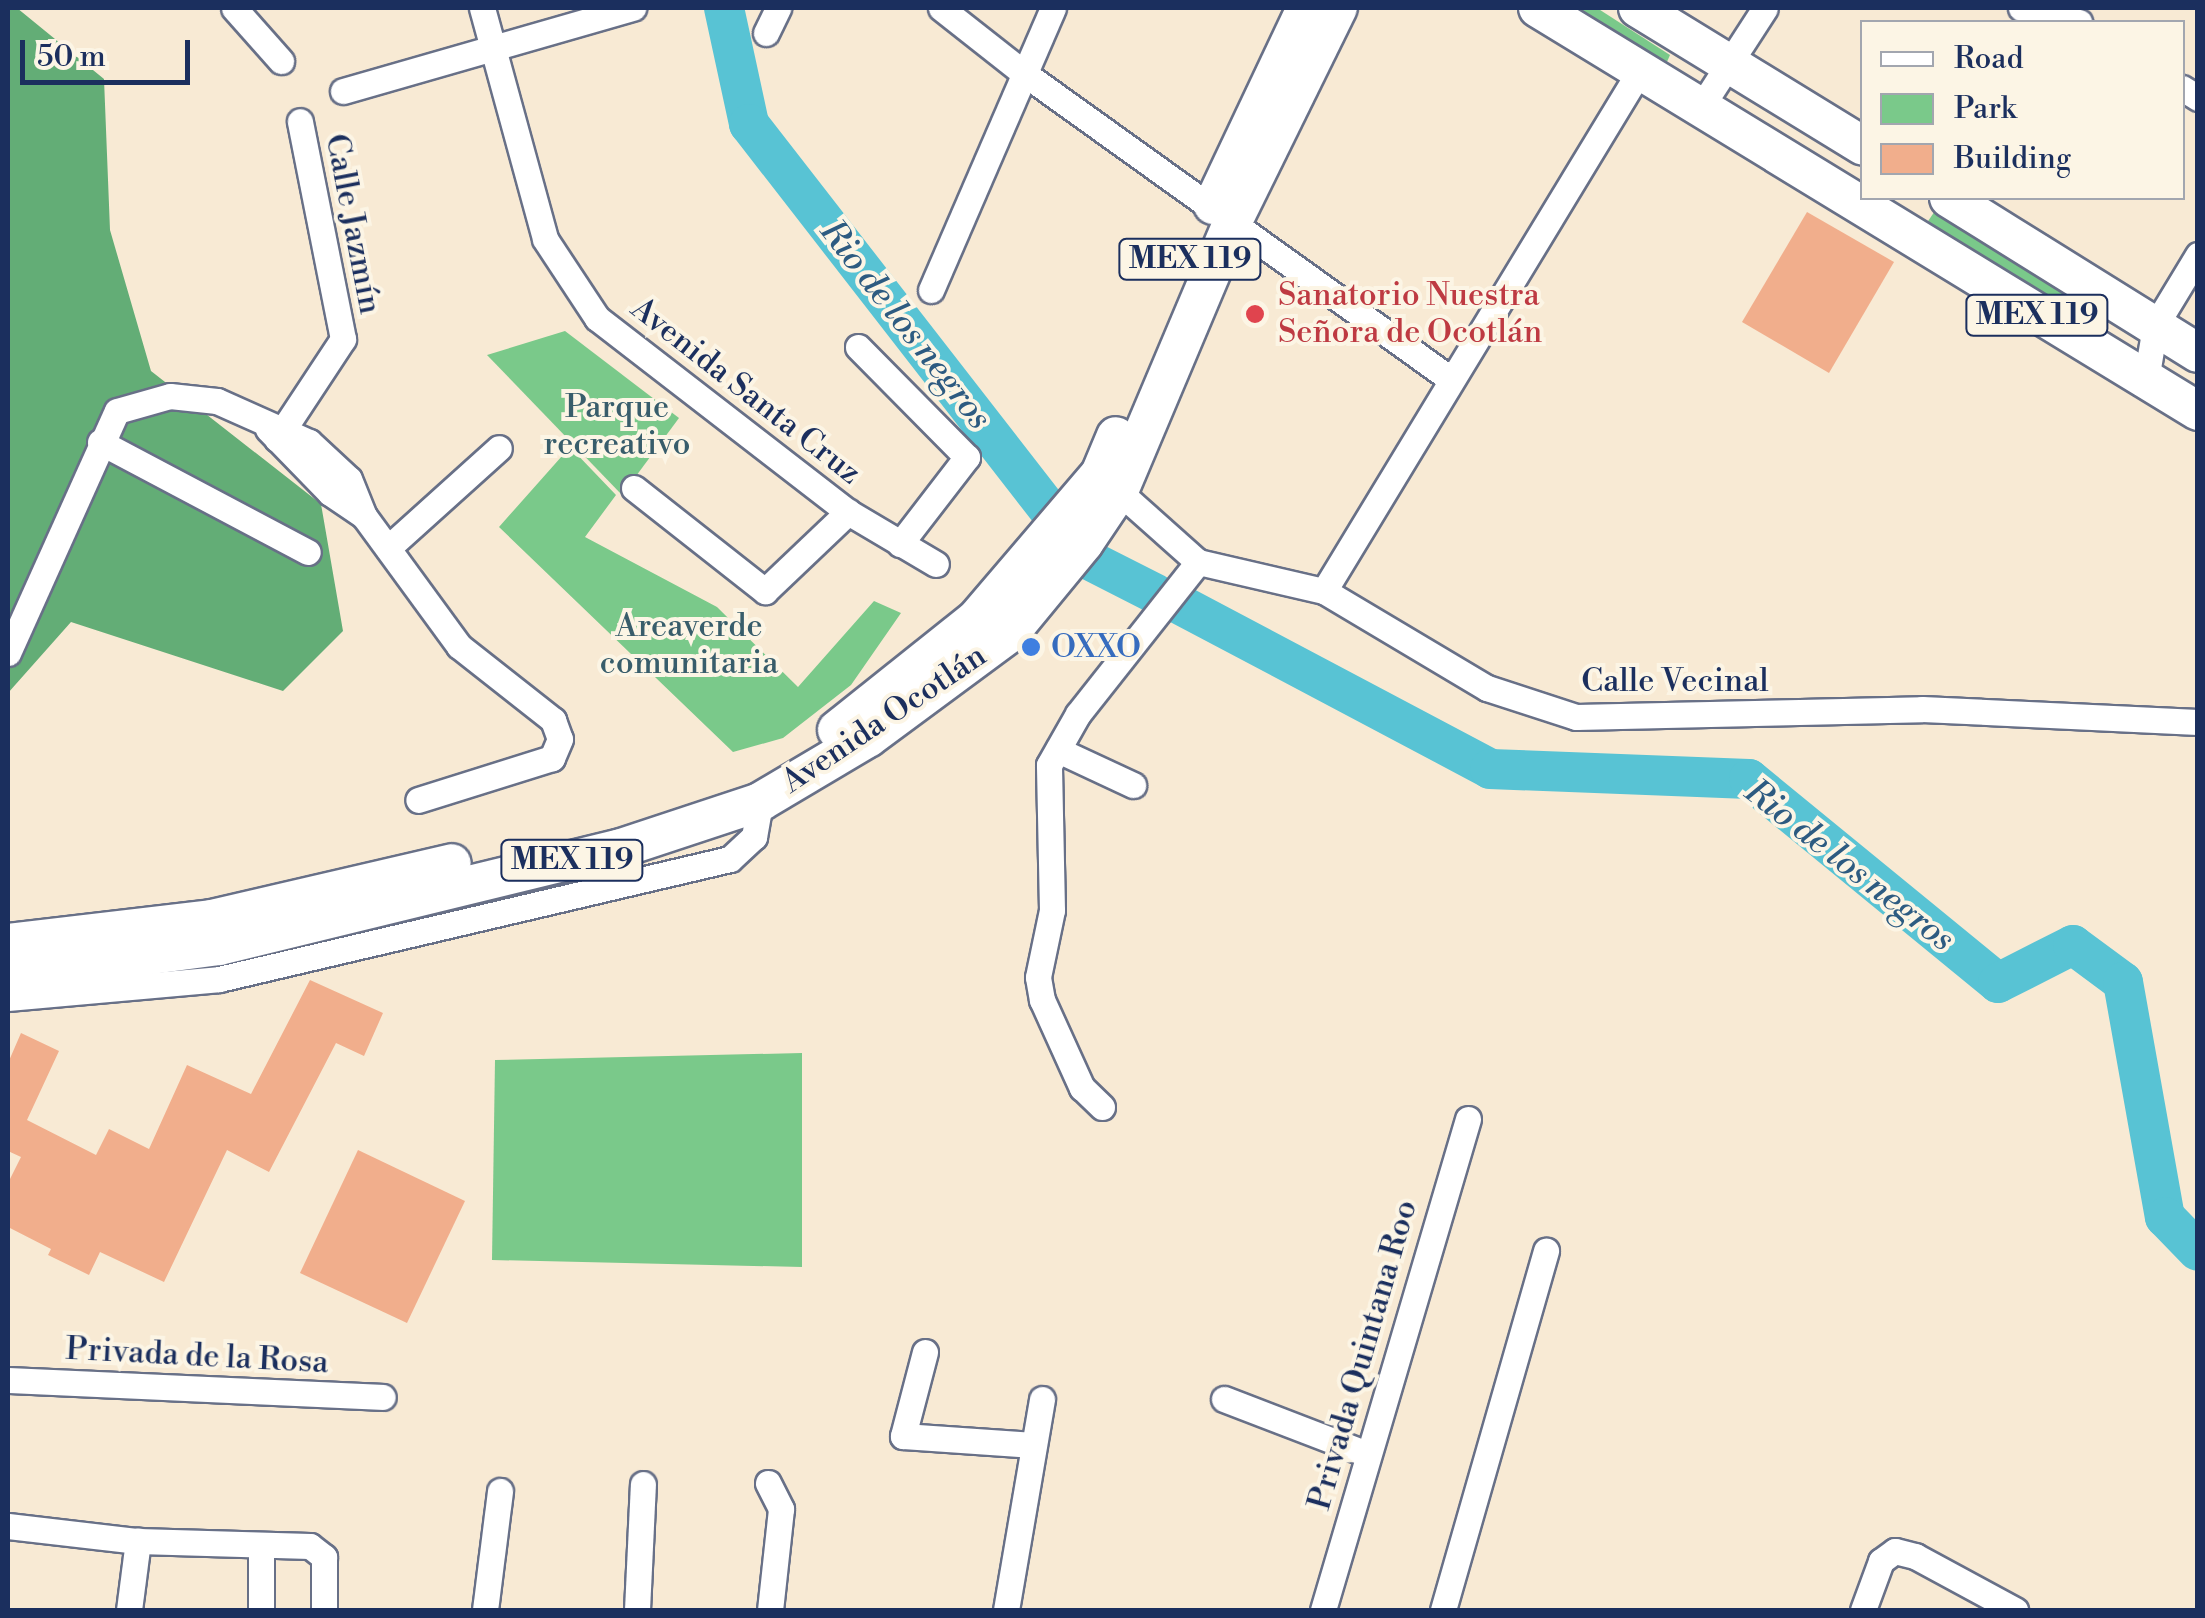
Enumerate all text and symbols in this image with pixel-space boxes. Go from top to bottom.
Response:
scale bar [25,20,195,82]
legend [1860,20,2185,200]
text: 50 m [37,38,106,76]
text: Road [1954,40,2024,78]
text: Park [1954,90,2016,128]
street label: Calle Jazmín [317,131,389,317]
text: Building [1954,140,2071,178]
water label: Rio de los negros [810,212,1000,438]
road number: MEX 119 [1118,234,1262,284]
place label: Sanatorio Nuestra Señora de Ocotlán [1278,277,1542,352]
street label: Avenida Santa Cruz [623,289,869,493]
road number: MEX 119 [1964,290,2110,340]
marker: Sanatorio Nuestra Señora de Ocotlán [1242,301,1268,327]
park label: Parque recreativo [544,389,690,464]
park label: Areaverde comunitaria [600,608,778,683]
place label: OXXO [1051,628,1141,666]
marker: OXXO [1020,636,1042,658]
street label: Avenida Ocotlán [775,637,993,801]
street label: Calle Vecinal [1581,662,1769,700]
water label: Rio de los negros [1736,771,1962,961]
road number: MEX 119 [500,835,644,885]
street label: Privada Quintana Roo [1300,1196,1426,1514]
street label: Privada de la Rosa [65,1330,329,1382]

